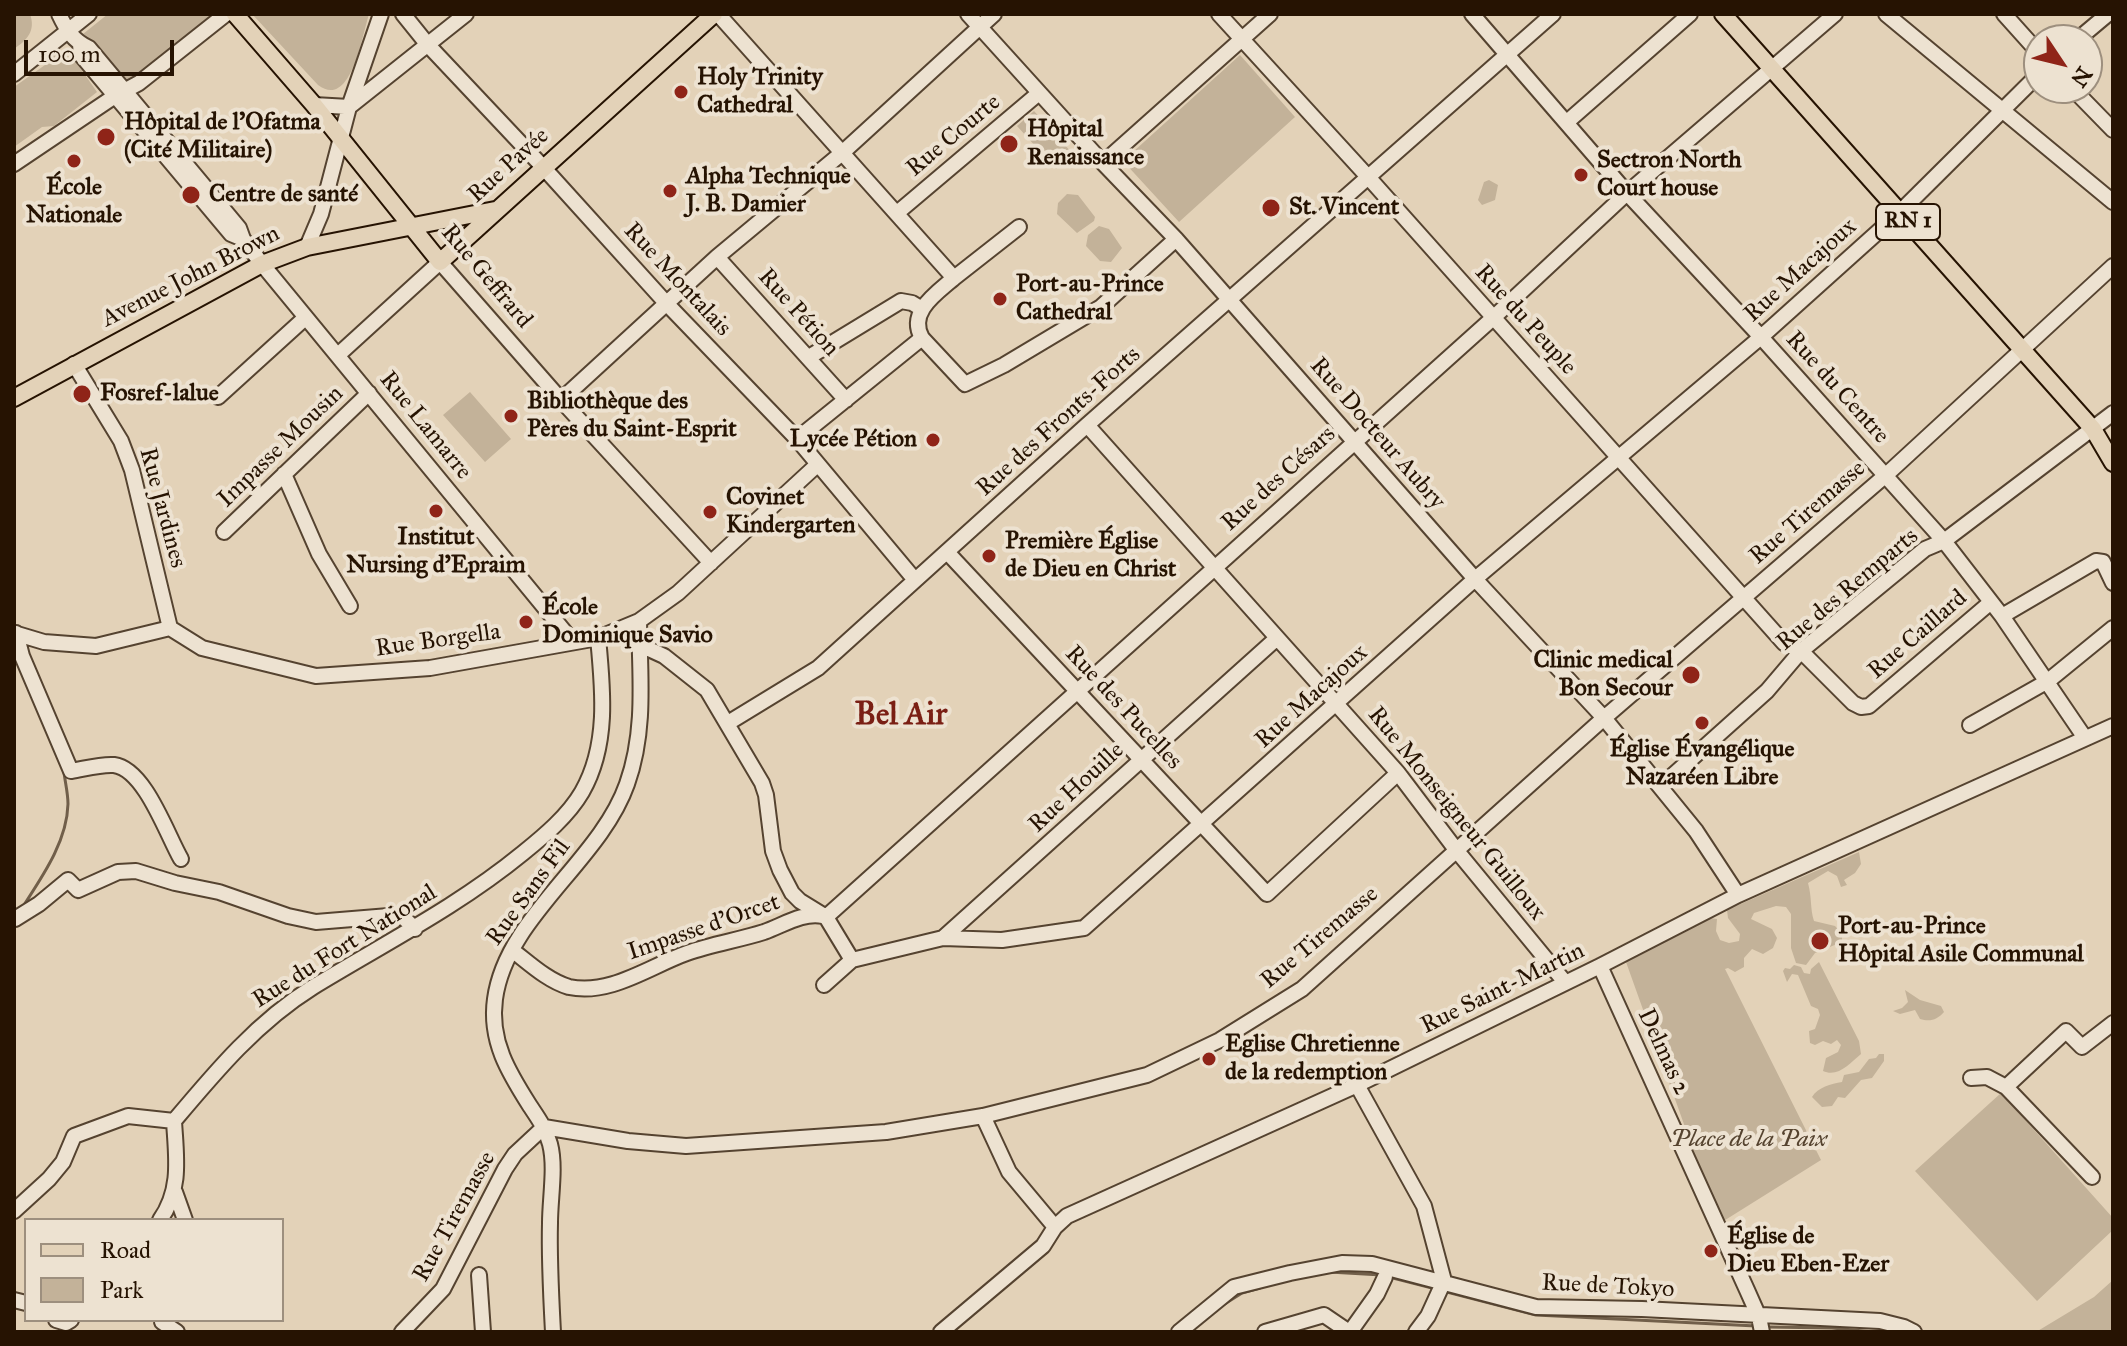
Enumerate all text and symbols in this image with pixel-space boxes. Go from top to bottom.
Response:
scale bar [28,24,178,74]
north arrow [2023,24,2103,104]
text: 100 m [38,39,101,69]
text: N [2065,62,2098,92]
place label: Holy Trinity Cathedral [697,64,823,120]
marker: Holy Trinity Cathedral [672,83,690,101]
street label: Rue Courte [901,88,1007,184]
place label: Hôpital de l'Ofatma (Cité Militaire) [124,109,321,165]
place label: Hôpital Renaissance [1027,116,1144,172]
street label: Rue Pavée [463,122,555,210]
marker: Hôpital de l'Ofatma (Cité Militaire) [95,126,117,148]
marker: Hôpital Renaissance [998,133,1020,155]
place label: Sectron North Court house [1597,147,1742,203]
marker: École Nationale [65,152,83,170]
place label: Alpha Technique J. B. Damier [686,163,851,219]
marker: Sectron North Court house [1572,166,1590,184]
place label: École Nationale [26,174,122,230]
place label: Centre de santé [209,181,358,209]
marker: Alpha Technique J. B. Damier [661,182,679,200]
marker: Centre de santé [180,184,202,206]
place label: St. Vincent [1289,194,1399,222]
marker: St. Vincent [1260,197,1282,219]
road number: RN 1 [1876,204,1940,240]
street label: Rue Macajoux [1739,213,1863,329]
street label: Rue Montalais [617,217,737,343]
street label: Rue Geffrard [434,219,538,335]
street label: Avenue John Brown [97,220,285,334]
street label: Rue du Peuple [1468,259,1582,381]
street label: Rue Pétion [751,263,845,363]
place label: Port-au-Prince Cathedral [1016,271,1164,327]
marker: Port-au-Prince Cathedral [991,290,1009,308]
street label: Rue du Centre [1779,326,1895,450]
street label: Rue des Fronts-Forts [971,341,1147,503]
street label: Rue Docteur Aubry [1303,352,1451,516]
street label: Rue Lamarre [373,366,477,486]
place label: Fosref-lalue [100,380,219,408]
street label: Impasse Mousin [212,380,350,514]
marker: Fosref-lalue [71,383,93,405]
place label: Bibliothèque des Pères du Saint-Esprit [527,388,737,444]
marker: Bibliothèque des Pères du Saint-Esprit [502,407,520,425]
street label: Rue des Césars [1216,420,1342,538]
place label: Lycée Pétion [790,426,917,454]
marker: Lycée Pétion [924,431,942,449]
street label: Rue Jardines [132,445,192,571]
street label: Rue Tiremasse [1744,455,1872,571]
place label: Covinet Kindergarten [726,484,855,540]
marker: Institut Nursing d'Epraim [427,502,445,520]
marker: Covinet Kindergarten [701,503,719,521]
street label: Rue des Remparts [1771,522,1925,658]
place label: Institut Nursing d'Epraim [346,524,526,580]
place label: Première Église de Dieu en Christ [1005,528,1176,584]
marker: Première Église de Dieu en Christ [980,547,998,565]
street label: Rue Caillard [1863,584,1973,686]
place label: École Dominique Savio [542,594,713,650]
marker: École Dominique Savio [517,613,535,631]
street label: Rue Borgella [374,618,502,664]
street label: Rue Macajoux [1250,639,1374,755]
street label: Rue des Pucelles [1058,640,1188,776]
place label: Clinic medical Bon Secour [1533,647,1673,703]
marker: Clinic medical Bon Secour [1680,664,1702,686]
district label: Bel Air [855,697,947,735]
street label: Rue Monseigneur Guilloux [1361,701,1551,927]
marker: Église Évangélique Nazaréen Libre [1693,714,1711,732]
place label: Église Évangélique Nazaréen Libre [1609,736,1795,792]
street label: Rue Houille [1023,737,1131,839]
street label: Rue Sans Fil [481,834,577,952]
street label: Rue du Fort National [248,879,442,1015]
street label: Rue Tiremasse [1255,881,1385,995]
street label: Impasse d'Orcet [624,888,784,968]
place label: Port-au-Prince Hôpital Asile Communal [1838,913,2084,969]
marker: Port-au-Prince Hôpital Asile Communal [1809,930,1831,952]
street label: Rue Saint-Martin [1417,937,1589,1041]
street label: Delmas 2 [1631,1004,1695,1100]
place label: Eglise Chretienne de la redemption [1225,1031,1400,1087]
marker: Eglise Chretienne de la redemption [1200,1050,1218,1068]
park label: Place de la Paix [1671,1126,1827,1154]
street label: Rue Tiremasse [407,1147,503,1287]
legend [24,1218,284,1322]
place label: Église de Dieu Eben-Ezer [1727,1223,1889,1279]
text: Road [100,1235,151,1265]
marker: Église de Dieu Eben-Ezer [1702,1242,1720,1260]
street label: Rue de Tokyo [1541,1269,1675,1305]
text: Park [100,1275,143,1305]

